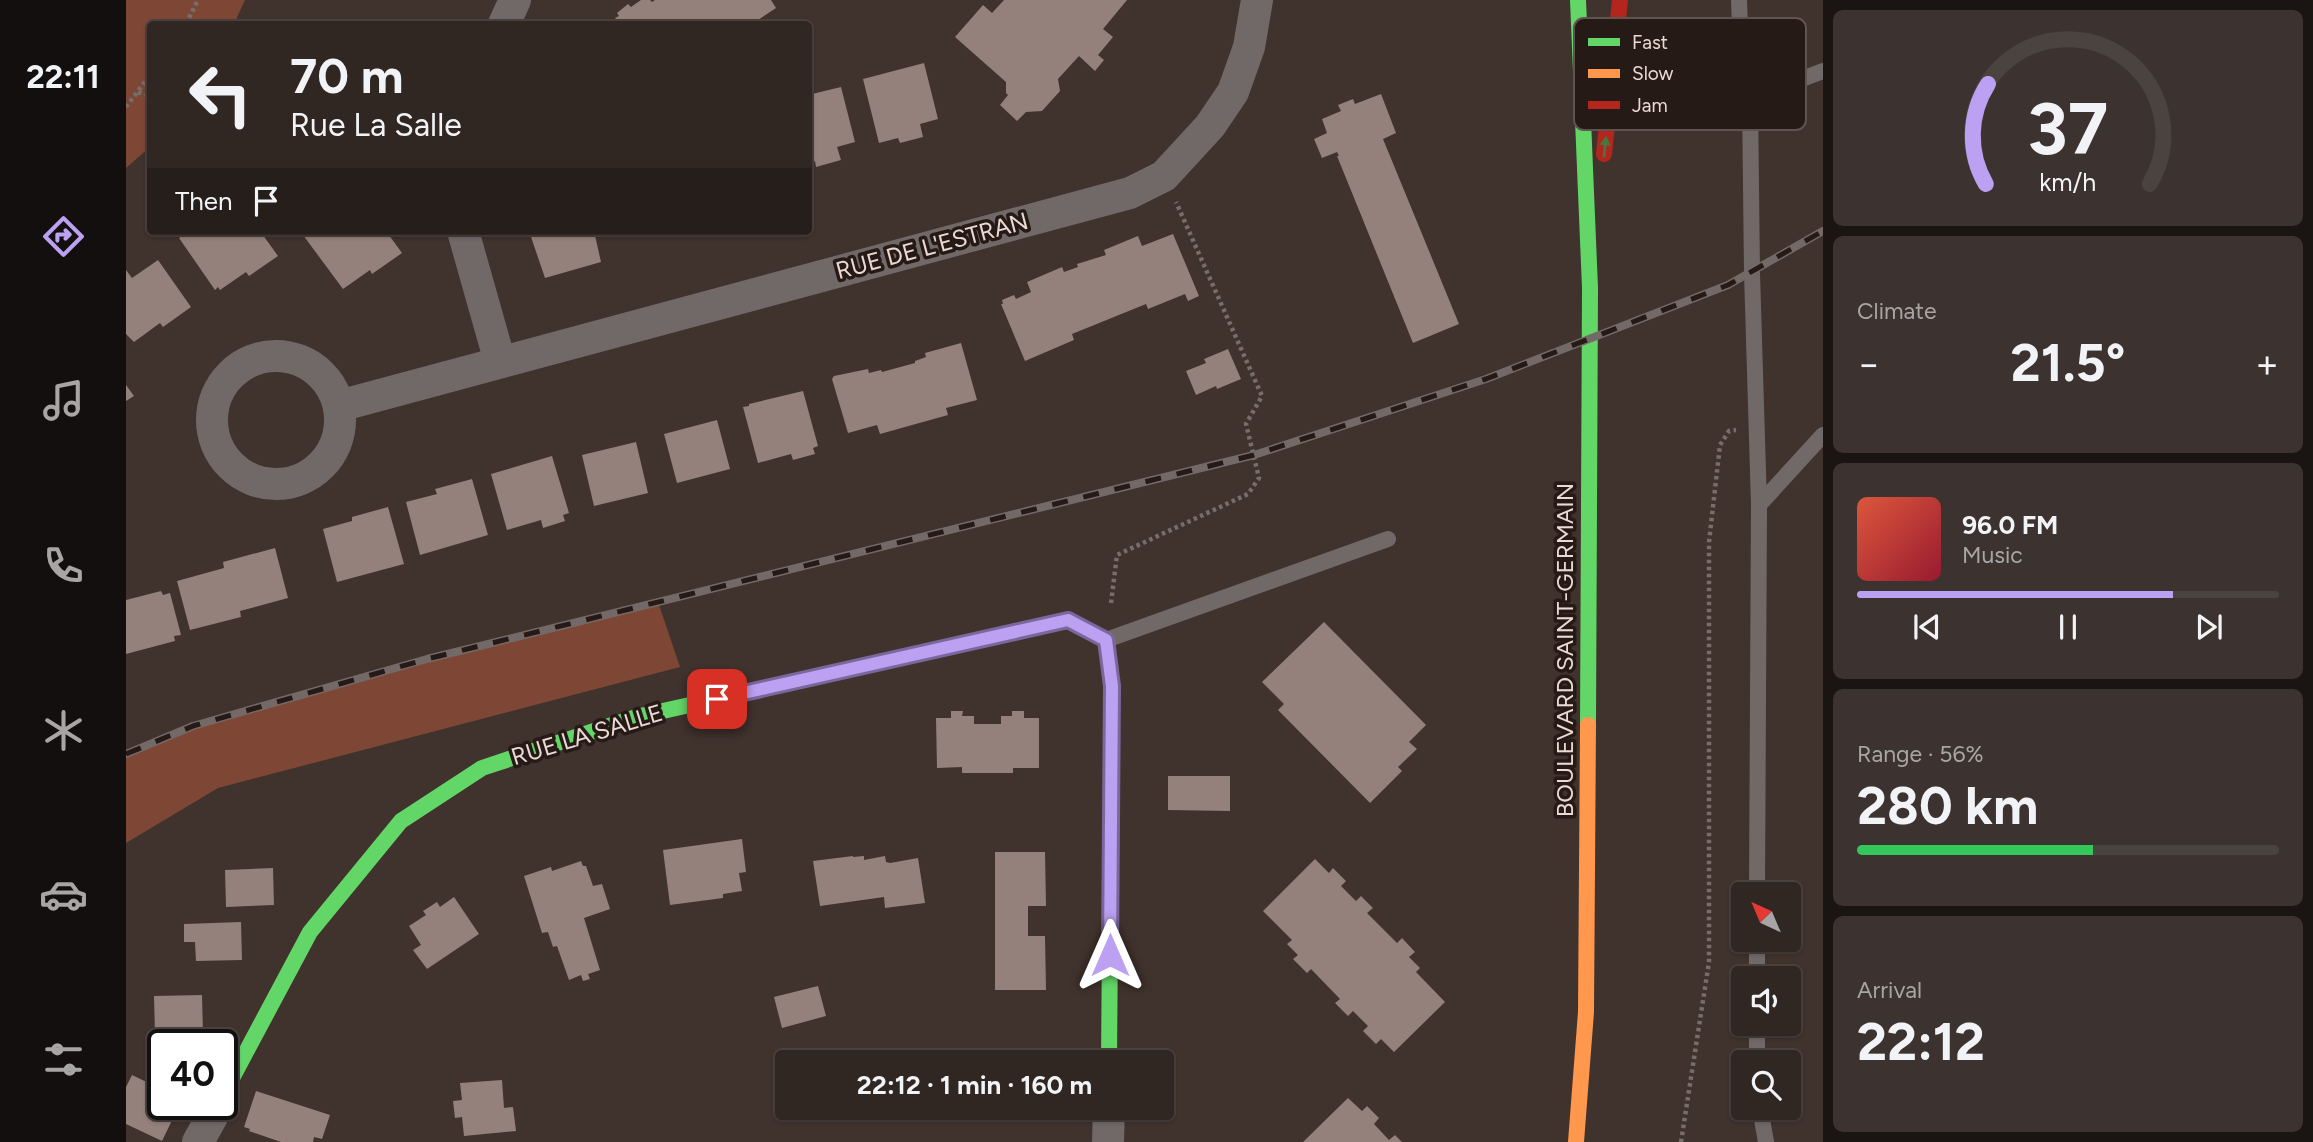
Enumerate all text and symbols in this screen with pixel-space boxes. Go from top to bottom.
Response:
legend [1574,18,1806,130]
text: Fast [1632,31,1668,54]
text: 70 m [290,46,403,105]
icon: left [175,49,266,140]
text: 22:11 [26,58,100,96]
text: Slow [1632,62,1674,85]
text: 37 [2028,86,2108,173]
text: Jam [1632,94,1668,117]
text: Rue La Salle [290,106,462,144]
one-way arrow [1599,136,1610,158]
text: km/h [2039,167,2097,197]
icon: arrive [247,182,285,220]
text: Then [175,185,233,217]
street label: RUE DE L'ESTRAN [832,206,1031,285]
icon: directions [39,212,88,261]
text: Climate [1857,297,1936,325]
text: 21.5° [2011,332,2125,394]
text: − [1857,341,1881,387]
text: + [2255,341,2279,387]
icon: music [39,376,88,425]
street label: BOULEVARD SAINT-GERMAIN [1550,483,1579,817]
text: 96.0 FM [1962,509,2058,541]
icon: phone [39,541,88,590]
text: Music [1962,541,2023,569]
icon: previous [1908,608,1946,646]
icon: pause [2049,608,2087,646]
icon: next [2190,608,2228,646]
pin [687,669,747,729]
icon: arrive [698,680,736,718]
street label: RUE LA SALLE [508,698,666,771]
icon: climate [39,706,88,755]
text: Range · 56% [1857,740,1984,768]
text: 280 km [1857,775,2038,837]
icon: car [39,870,88,919]
north arrow [1731,882,1801,952]
map controls [1731,882,1801,1120]
position arrow [1073,918,1147,992]
button: sound [1731,966,1801,1036]
text: Arrival [1857,976,1922,1004]
text: 22:12 [1857,1011,1985,1073]
speed limit sign: 40 [147,1029,238,1120]
icon: filters [39,1035,88,1084]
button: search [1731,1050,1801,1120]
text: 22:12 · 1 min · 160 m [857,1069,1092,1101]

